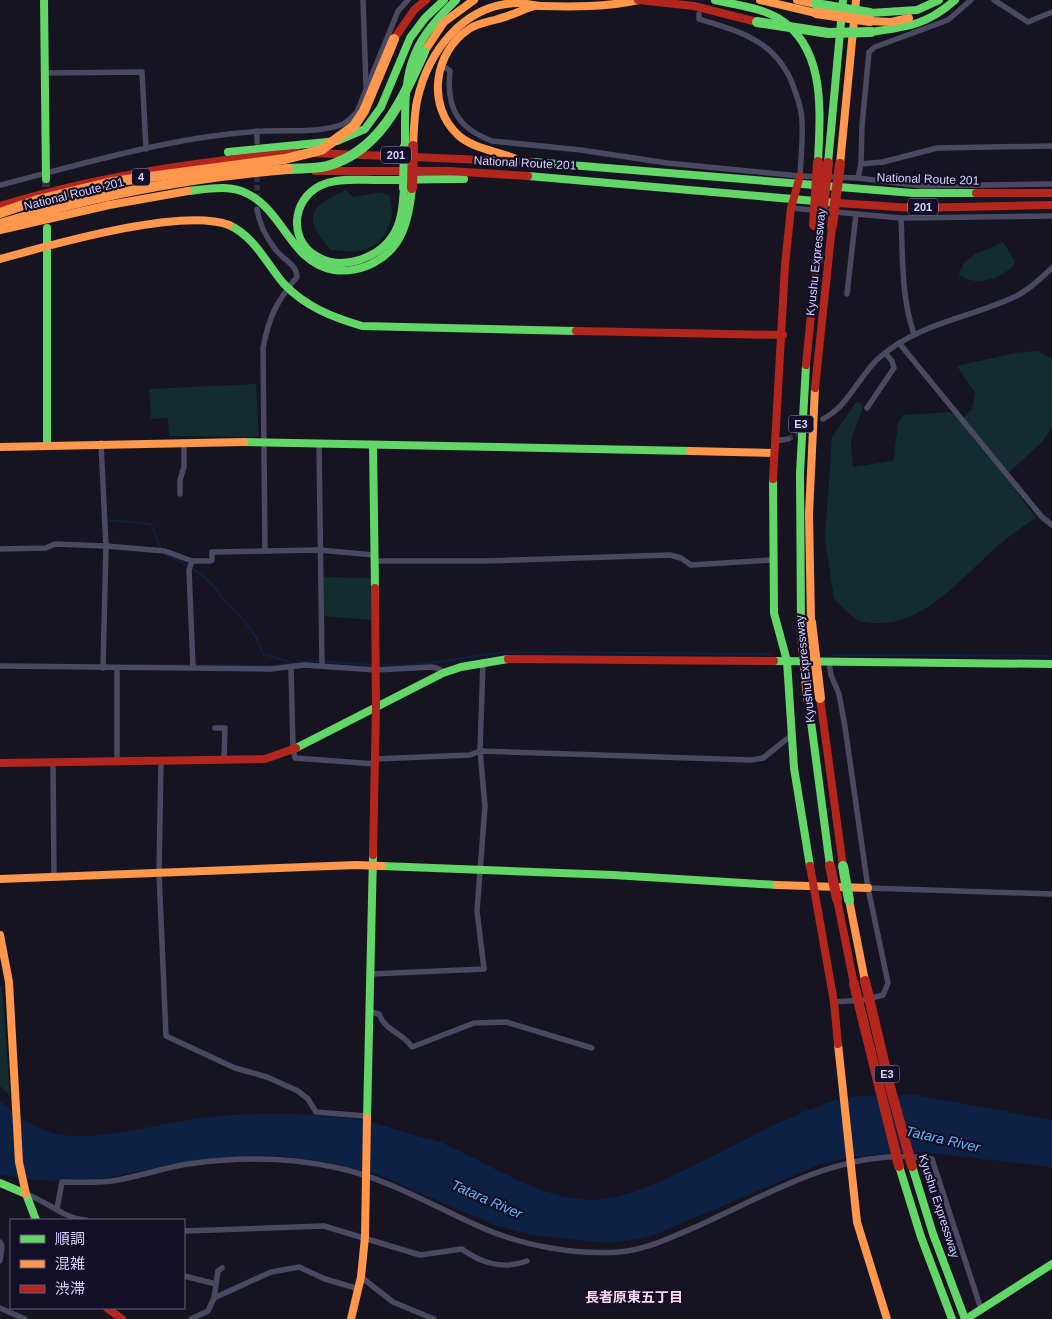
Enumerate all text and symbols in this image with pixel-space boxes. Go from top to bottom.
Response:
road number: 201 [381,146,411,164]
street label: National Route 201 [473,153,577,173]
road number: 4 [132,168,150,186]
street label: National Route 201 [876,170,980,188]
street label: National Route 201 [22,175,126,213]
road number: 201 [908,198,938,216]
street label: Kyushu Expressway [803,208,829,316]
road number: E3 [788,416,814,432]
street label: Kyushu Expressway [792,615,818,723]
road number: E3 [874,1066,900,1082]
water label: Tatara River [904,1123,983,1156]
street label: Kyushu Expressway [916,1152,962,1260]
water label: Tatara River [449,1176,526,1222]
legend [10,1219,185,1309]
text: 順調 [55,1230,85,1247]
text: 混雑 [55,1255,85,1272]
text: 渋滞 [55,1280,85,1297]
district label: 長者原東五丁目 [585,1289,683,1305]

